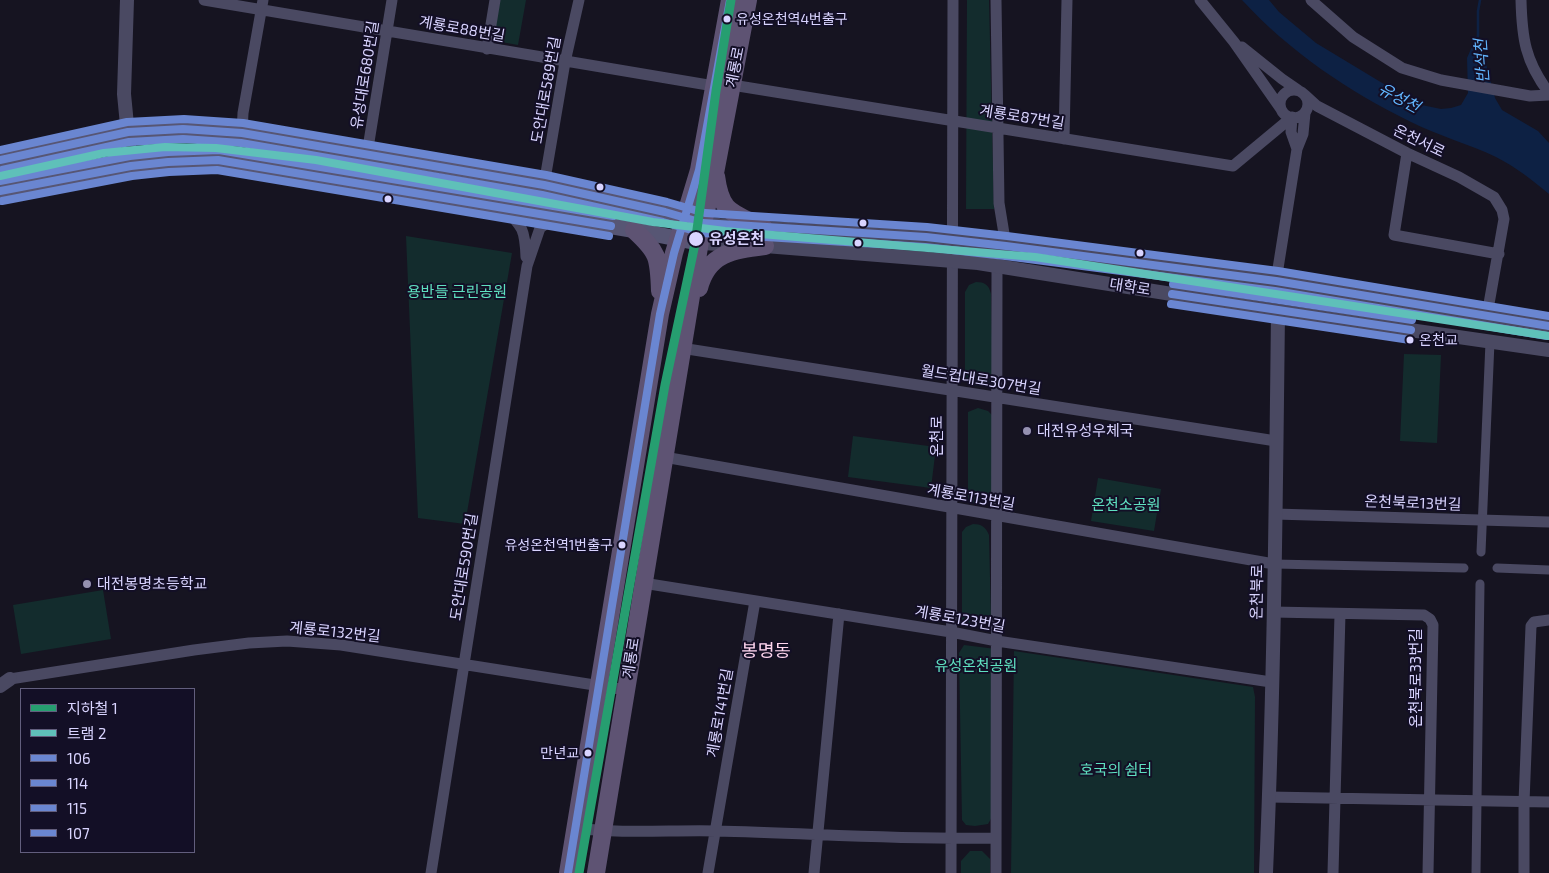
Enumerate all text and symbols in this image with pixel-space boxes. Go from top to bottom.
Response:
place label: 유성온천역4번출구 [736,11,848,27]
street label: 계룡로88번길 [417,13,507,45]
marker: 유성온천역4번출구 [722,14,732,24]
street label: 유성대로680번길 [348,20,382,130]
street label: 도안대로589번길 [528,35,564,145]
water label: 반석천 [1471,38,1493,84]
street label: 계룡로 [722,45,748,89]
water label: 유성천 [1375,79,1423,117]
street label: 계룡로87번길 [978,101,1066,133]
street label: 온천서로 [1390,121,1448,161]
unlabelled marker [595,182,605,192]
unlabelled marker [383,194,393,204]
unlabelled marker [858,218,868,228]
marker: 유성온천 [687,230,705,248]
place label: 유성온천 [709,230,764,248]
unlabelled marker [853,238,863,248]
unlabelled marker [1135,248,1145,258]
street label: 대학로 [1108,275,1152,299]
park label: 용반들 근린공원 [407,283,507,301]
place label: 온천교 [1419,332,1458,348]
marker: 온천교 [1405,335,1415,345]
street label: 월드컵대로307번길 [920,362,1042,398]
street label: 온천로 [928,415,946,457]
place label: 대전유성우체국 [1037,422,1134,440]
marker: 대전유성우체국 [1021,425,1033,437]
street label: 계룡로113번길 [925,480,1017,514]
street label: 온천북로13번길 [1364,492,1462,514]
park label: 온천소공원 [1092,496,1160,514]
street label: 도안대로590번길 [447,512,481,622]
place label: 유성온천역1번출구 [504,537,613,553]
marker: 유성온천역1번출구 [617,540,627,550]
street label: 온천북로 [1248,564,1266,620]
place label: 대전봉명초등학교 [97,575,207,593]
marker: 대전봉명초등학교 [81,578,93,590]
street label: 계룡로123번길 [913,602,1007,636]
street label: 계룡로132번길 [288,618,382,646]
street label: 온천북로33번길 [1407,628,1425,728]
street label: 계룡로 [619,636,643,680]
district label: 봉명동 [741,640,791,662]
park label: 유성온천공원 [935,657,1017,675]
street label: 계룡로141번길 [703,667,737,759]
legend [20,688,195,853]
text: 지하철 1 [67,699,118,717]
text: 트램 2 [67,724,106,742]
place label: 만년교 [540,745,579,761]
marker: 만년교 [583,748,593,758]
text: 106 [67,749,91,767]
park label: 호국의 쉼터 [1080,761,1152,779]
text: 114 [67,774,88,792]
text: 115 [67,799,87,817]
text: 107 [67,824,90,842]

